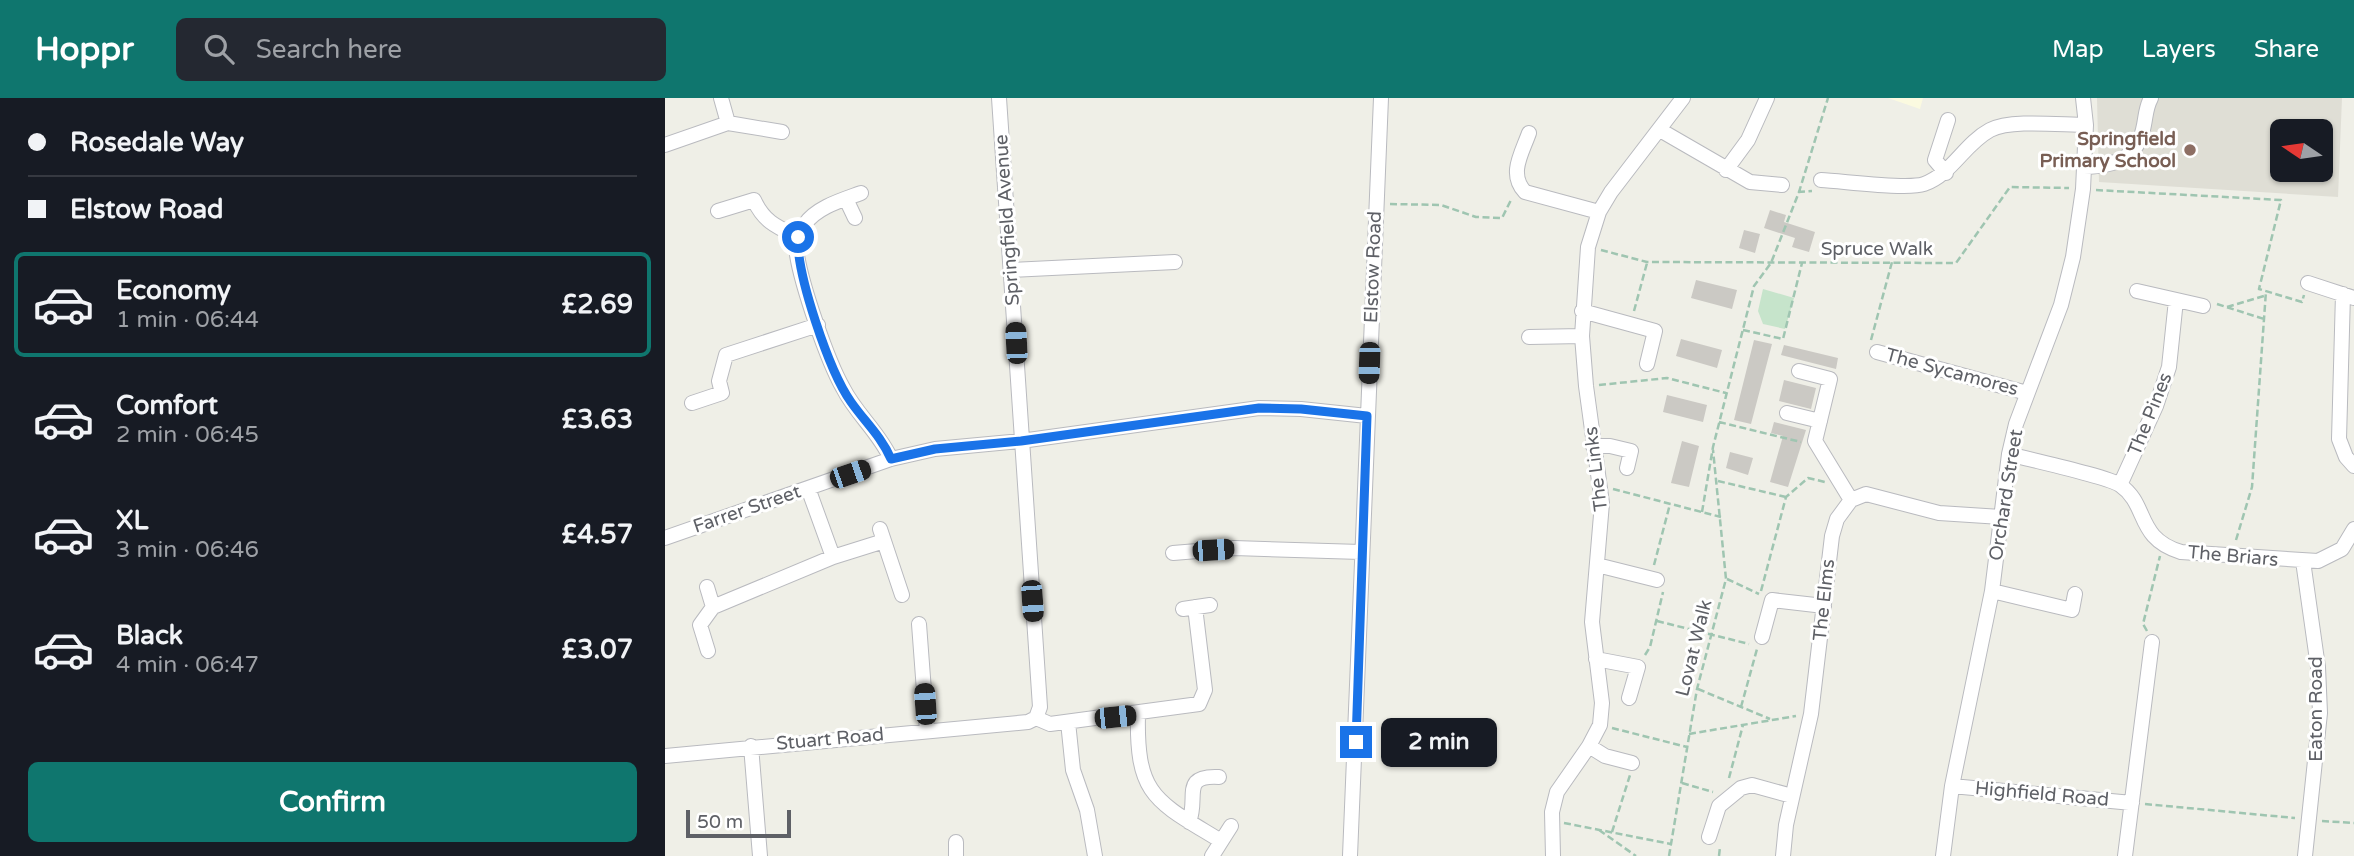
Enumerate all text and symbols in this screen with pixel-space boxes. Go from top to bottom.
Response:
search box [176,18,666,81]
text: Hoppr [35,30,134,69]
icon: search [200,30,238,68]
text: Search here [256,34,402,65]
text: Map [2052,35,2104,64]
text: Layers [2142,35,2216,64]
text: Share [2254,35,2319,64]
north arrow [2270,119,2333,182]
map controls [2270,119,2333,182]
text: Rosedale Way [70,127,244,158]
place label: Springfield Primary School [2040,128,2176,173]
street label: Springfield Avenue [990,134,1024,306]
marker: Springfield Primary School [2182,142,2198,158]
text: Elstow Road [70,194,224,225]
street label: Elstow Road [1360,211,1386,323]
route start [782,221,814,253]
street label: Spruce Walk [1821,238,1933,260]
icon: car [32,273,95,336]
text: Economy [116,275,231,306]
text: £2.69 [562,289,633,320]
text: 1 min · 06:44 [116,306,259,334]
car [1005,321,1028,365]
car [1358,342,1381,384]
street label: The Sycamores [1883,344,2021,400]
street label: The Pines [2123,369,2177,459]
icon: car [32,388,95,451]
text: Comfort [116,390,218,421]
text: £3.63 [562,404,633,435]
text: 2 min · 06:45 [116,421,259,449]
street label: The Links [1580,425,1612,513]
street label: Orchard Street [1985,428,2027,562]
car [827,457,874,491]
street label: Farrer Street [690,480,804,538]
icon: car [32,503,95,566]
text: XL [116,505,148,536]
text: £4.57 [562,519,633,550]
text: 3 min · 06:46 [116,536,259,564]
car [1192,538,1235,562]
street label: The Briars [2187,541,2279,571]
street label: The Elms [1809,558,1839,642]
car [1021,579,1044,623]
street label: Lovat Walk [1671,597,1717,699]
icon: car [32,618,95,681]
text: Black [116,620,183,651]
text: £3.07 [562,634,633,665]
text: 4 min · 06:47 [116,651,259,679]
street label: Eaton Road [2305,656,2327,762]
car [914,682,937,726]
car [1094,704,1137,730]
callout: 2 min [1381,718,1496,766]
street label: Stuart Road [775,723,885,755]
route end [1340,726,1372,758]
text: 2 min [1408,728,1470,756]
button: Confirm [28,762,637,842]
street label: Highfield Road [1974,777,2110,811]
scale bar [686,807,791,839]
text: 50 m [697,811,743,833]

